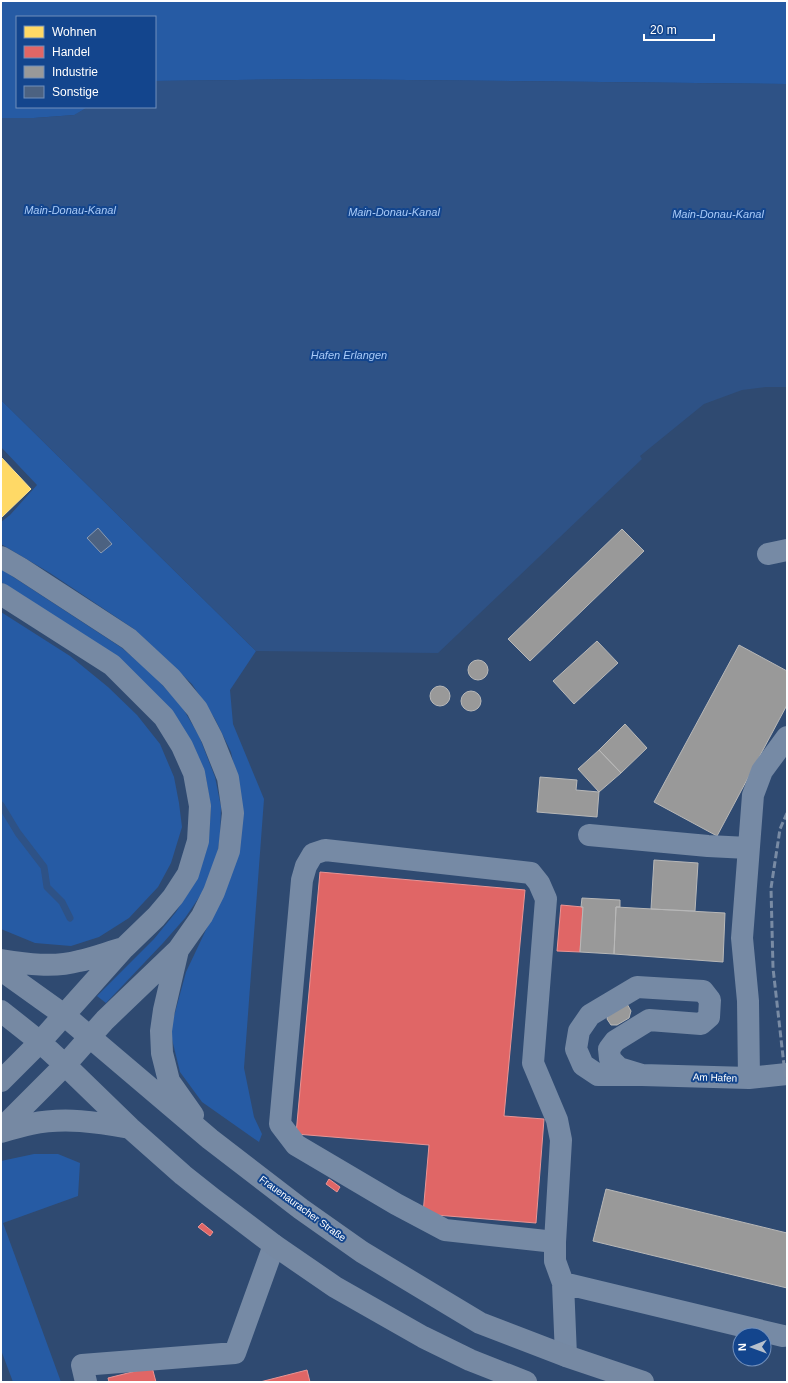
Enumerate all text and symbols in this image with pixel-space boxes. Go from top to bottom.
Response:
legend [16,16,156,108]
scale bar [644,16,714,42]
text: 20 m [650,23,677,37]
text: Wohnen [52,25,96,39]
text: Handel [52,45,90,59]
text: Industrie [52,65,98,79]
text: Sonstige [52,85,99,99]
water label: Main-Donau-Kanal [24,204,116,216]
water label: Main-Donau-Kanal [348,206,440,218]
water label: Main-Donau-Kanal [672,208,764,220]
water label: Hafen Erlangen [311,349,387,361]
street label: Am Hafen [693,1071,737,1084]
street label: Frauenauracher Straße [257,1173,348,1244]
north arrow [732,1327,772,1367]
text: N [736,1343,748,1351]

